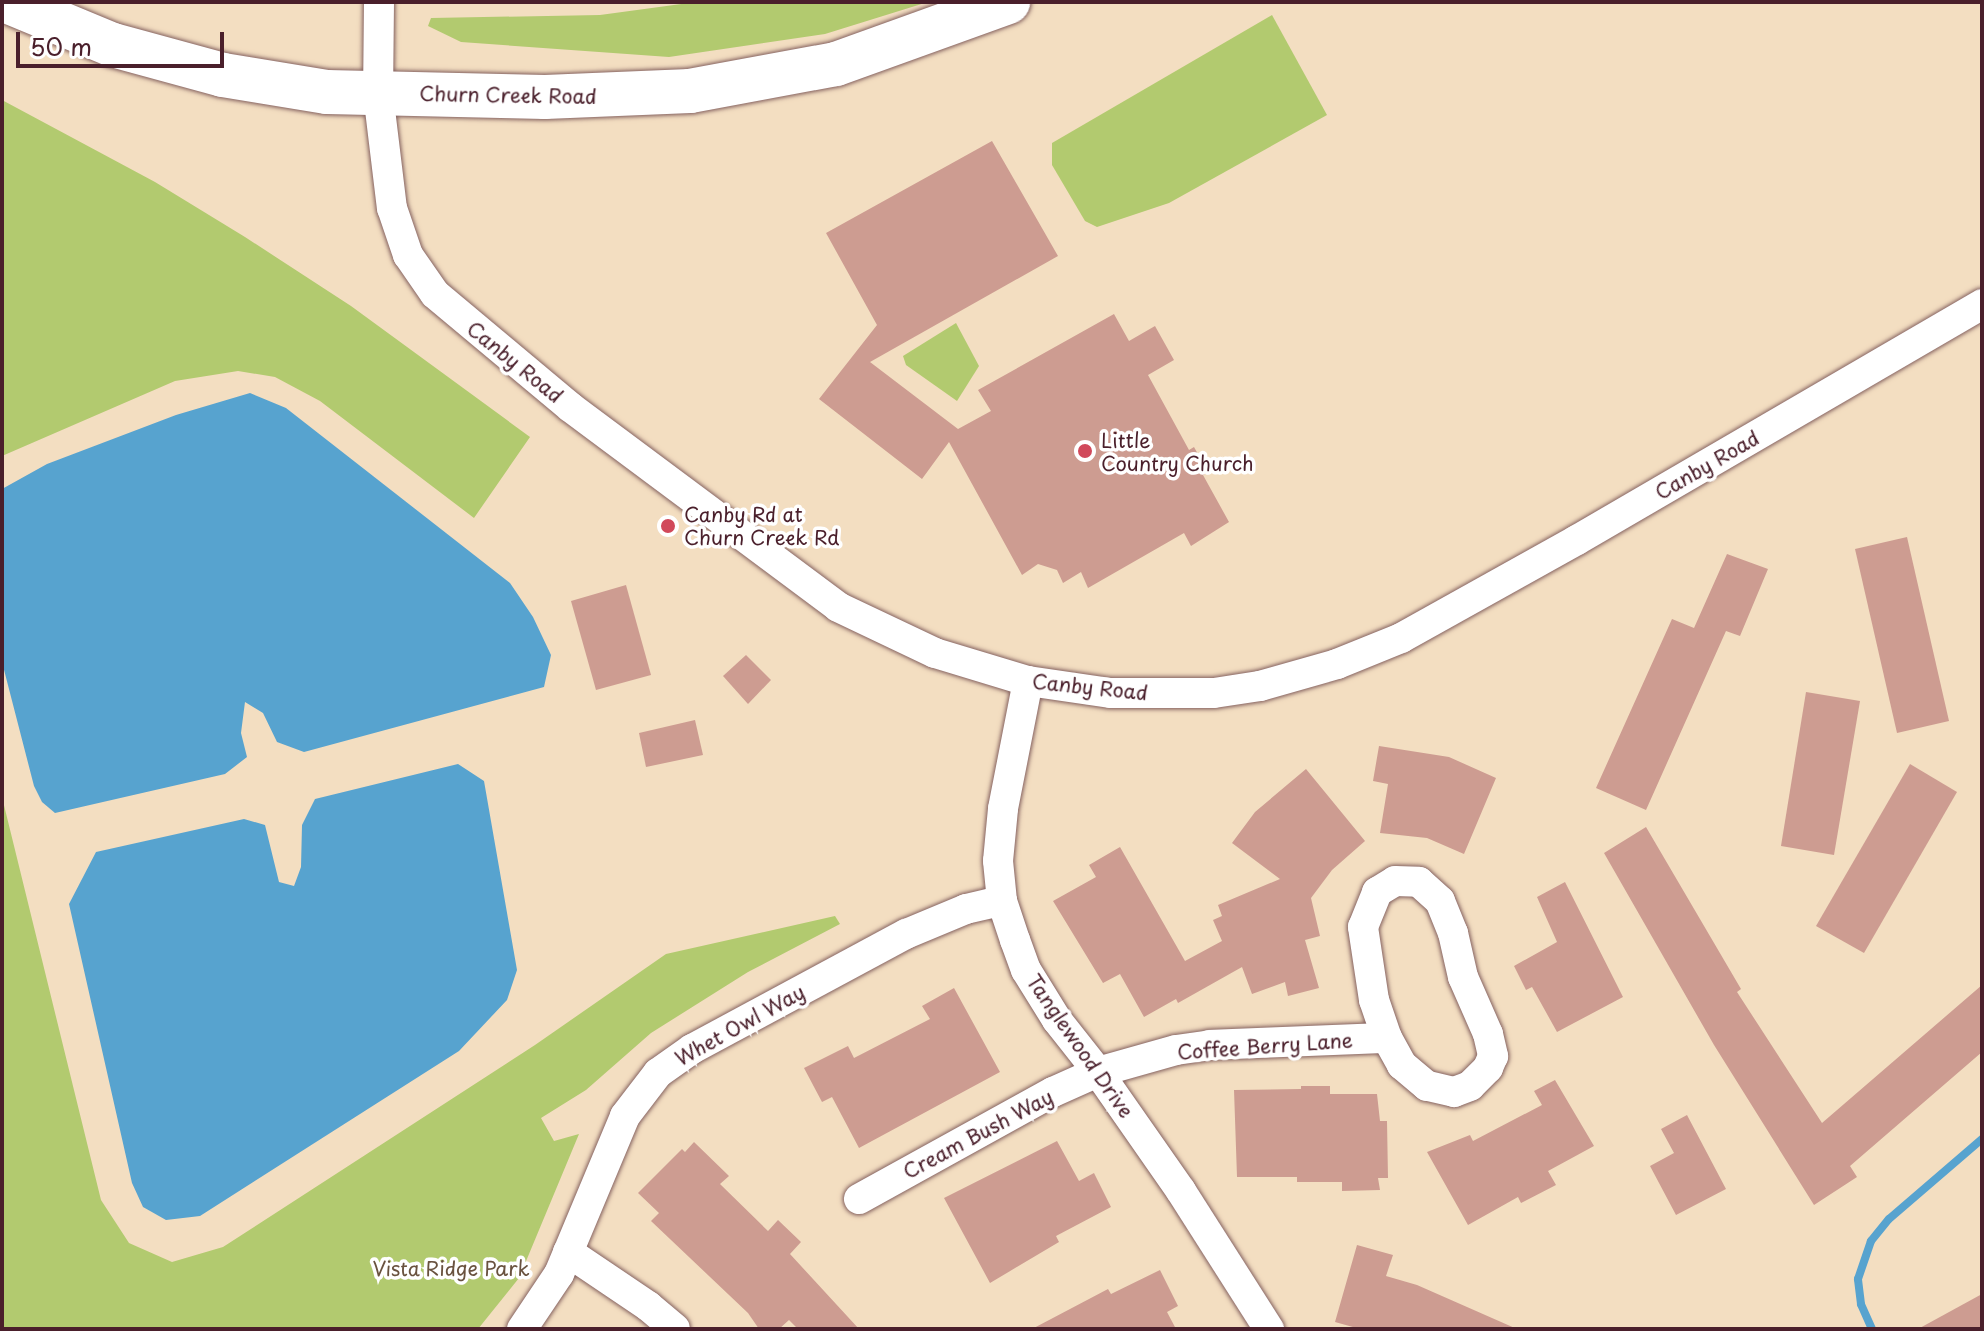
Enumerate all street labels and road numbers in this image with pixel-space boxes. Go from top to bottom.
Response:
street label: Churn Creek Road [418,81,598,109]
street label: Canby Road [462,316,568,408]
street label: Canby Road [1650,425,1764,505]
street label: Canby Road [1031,669,1149,705]
street label: Tanglewood Drive [1021,969,1139,1123]
street label: Whet Owl Way [671,980,809,1070]
street label: Coffee Berry Lane [1176,1028,1354,1064]
street label: Cream Bush Way [898,1084,1058,1184]

